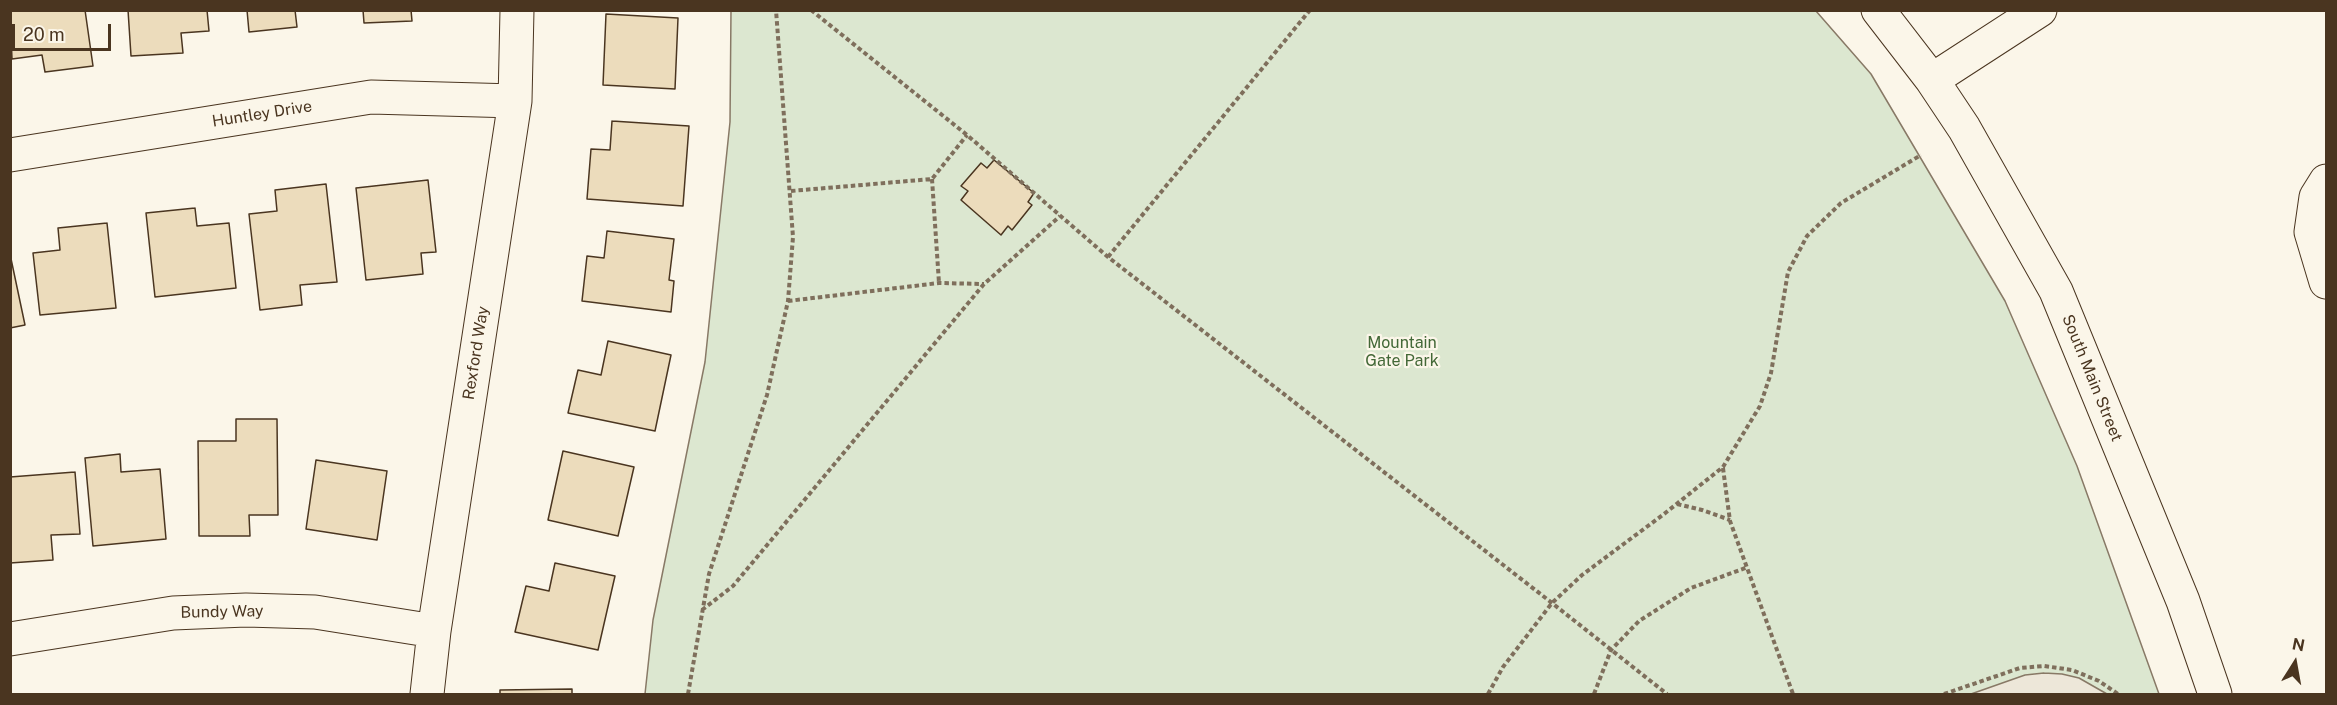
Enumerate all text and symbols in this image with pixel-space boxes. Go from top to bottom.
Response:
scale bar [15,12,114,50]
text: 20 m [23,24,65,45]
street label: Huntley Drive [211,97,313,131]
street label: Rexford Way [459,305,493,401]
street label: South Main Street [2058,312,2126,444]
park label: Mountain Gate Park [1365,333,1439,371]
street label: Bundy Way [180,602,264,622]
north arrow [2265,633,2325,693]
text: N [2291,634,2306,655]

